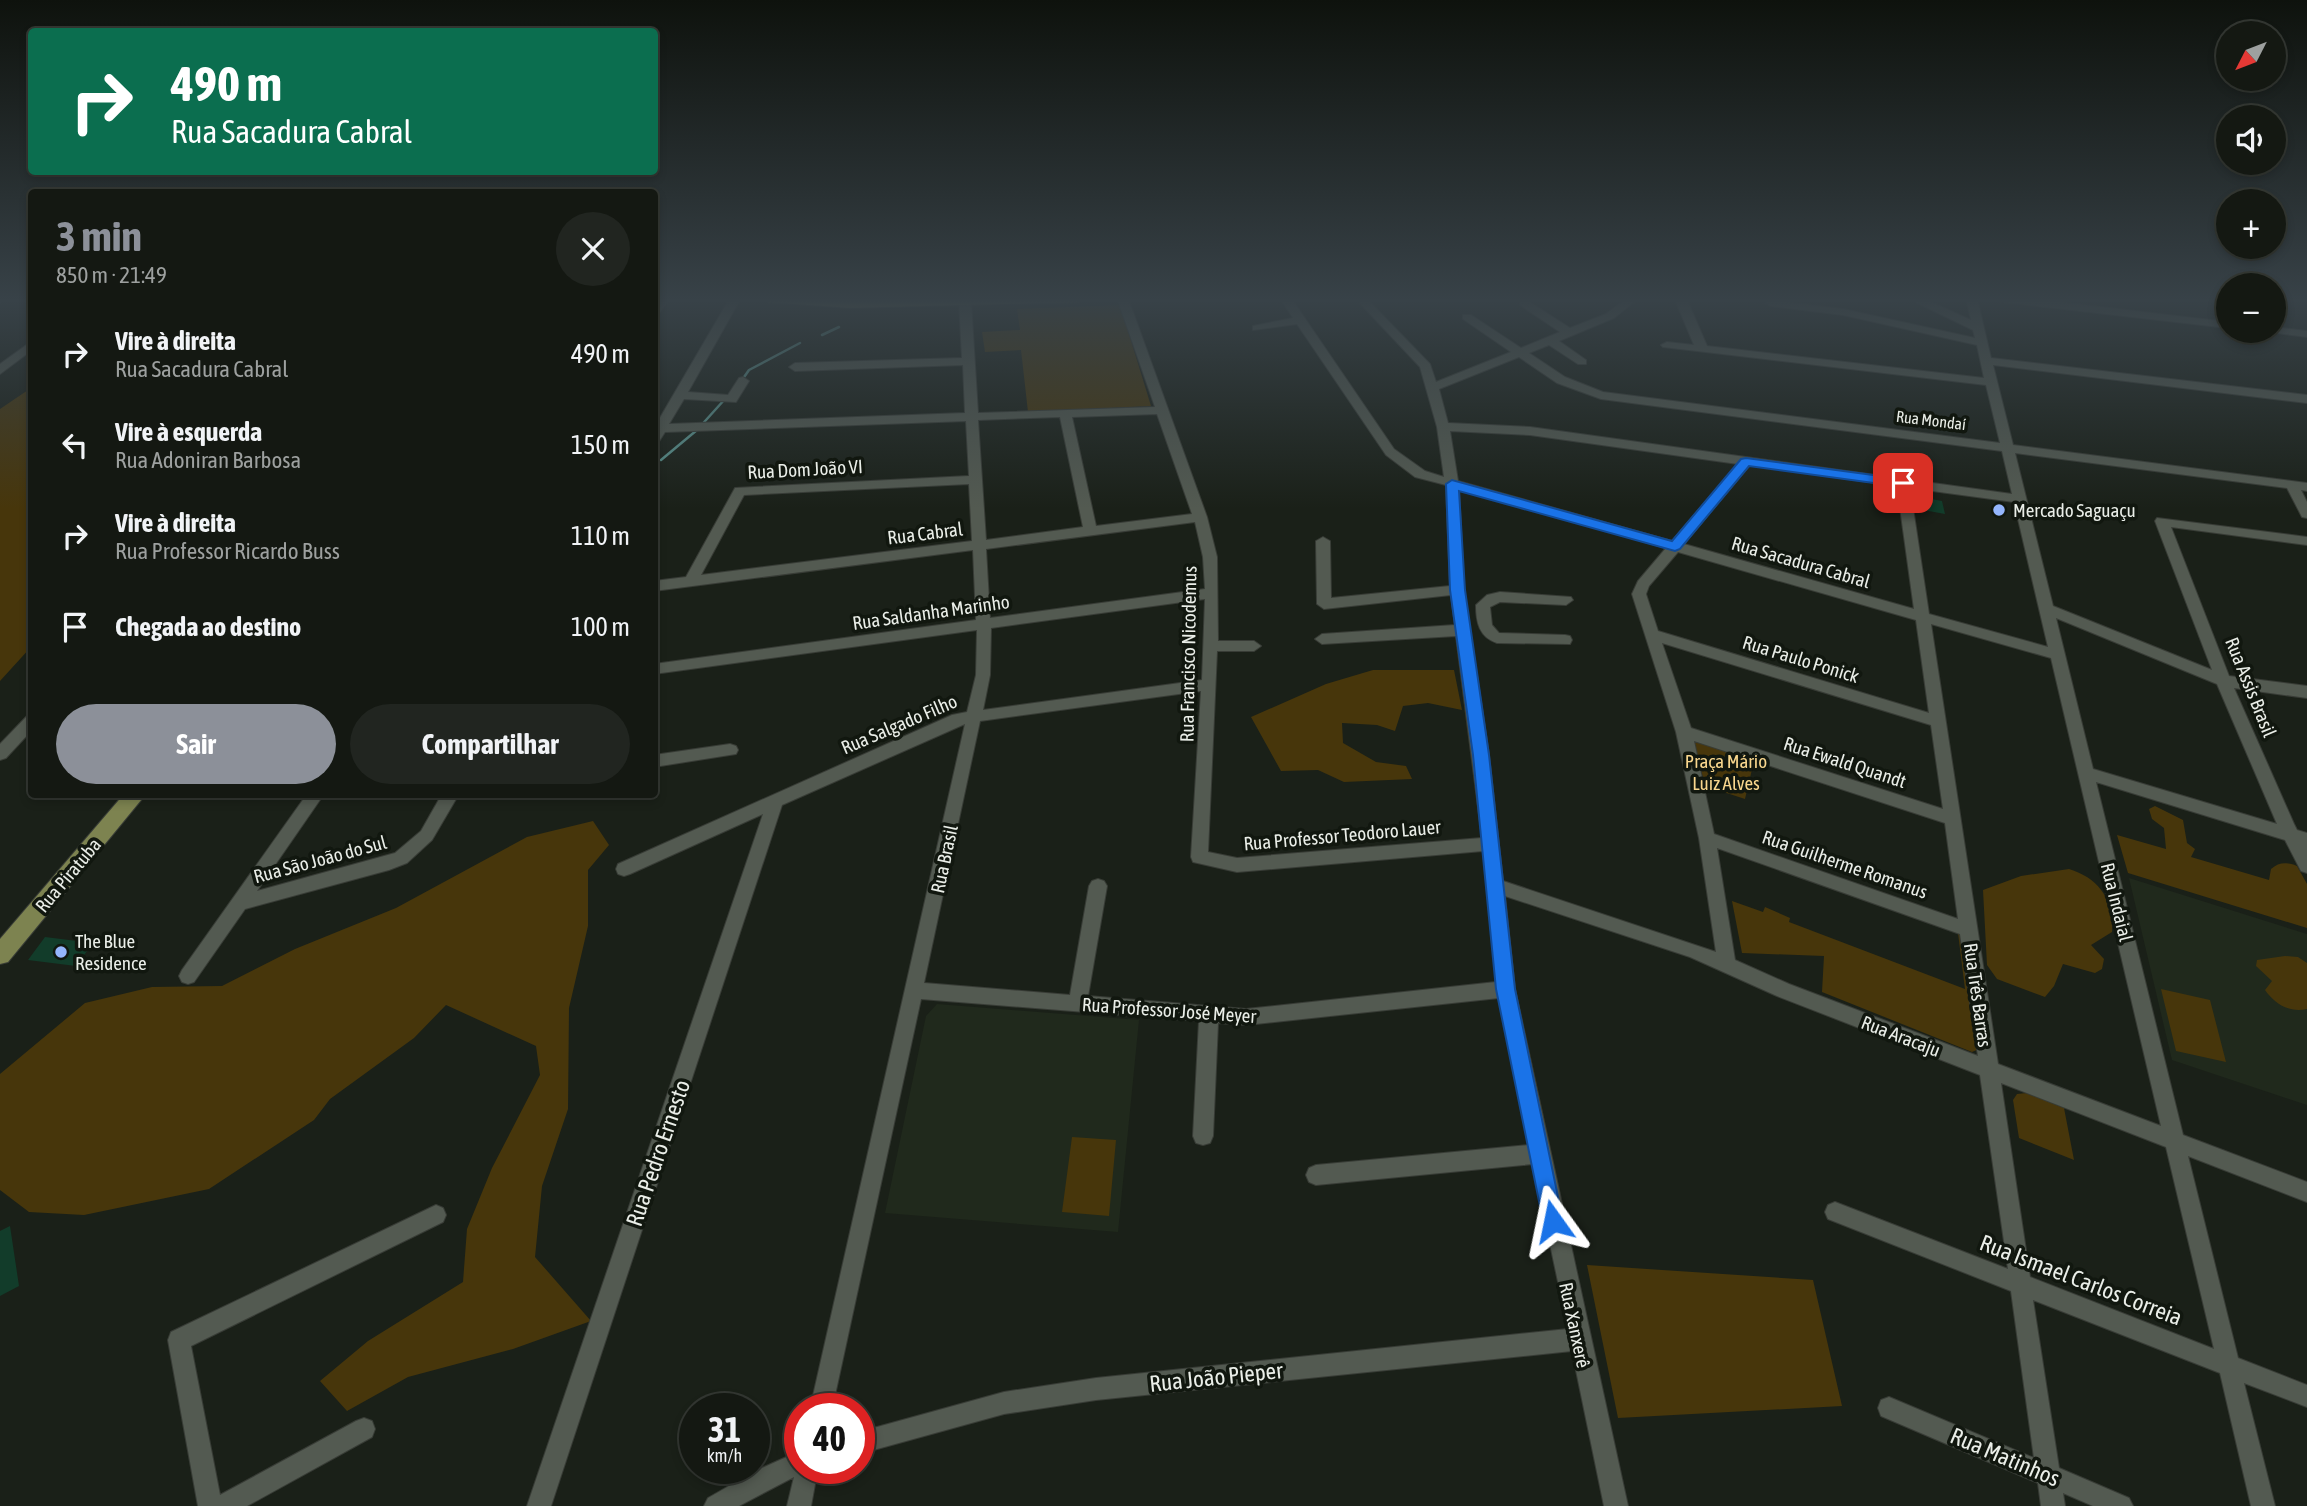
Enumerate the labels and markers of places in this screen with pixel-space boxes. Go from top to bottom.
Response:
pin [1873,453,1933,513]
place label: Mercado Saguaçu [2013,499,2136,521]
marker: Mercado Saguaçu [1991,502,2007,518]
place label: The Blue Residence [75,930,147,974]
marker: The Blue Residence [53,944,69,960]

